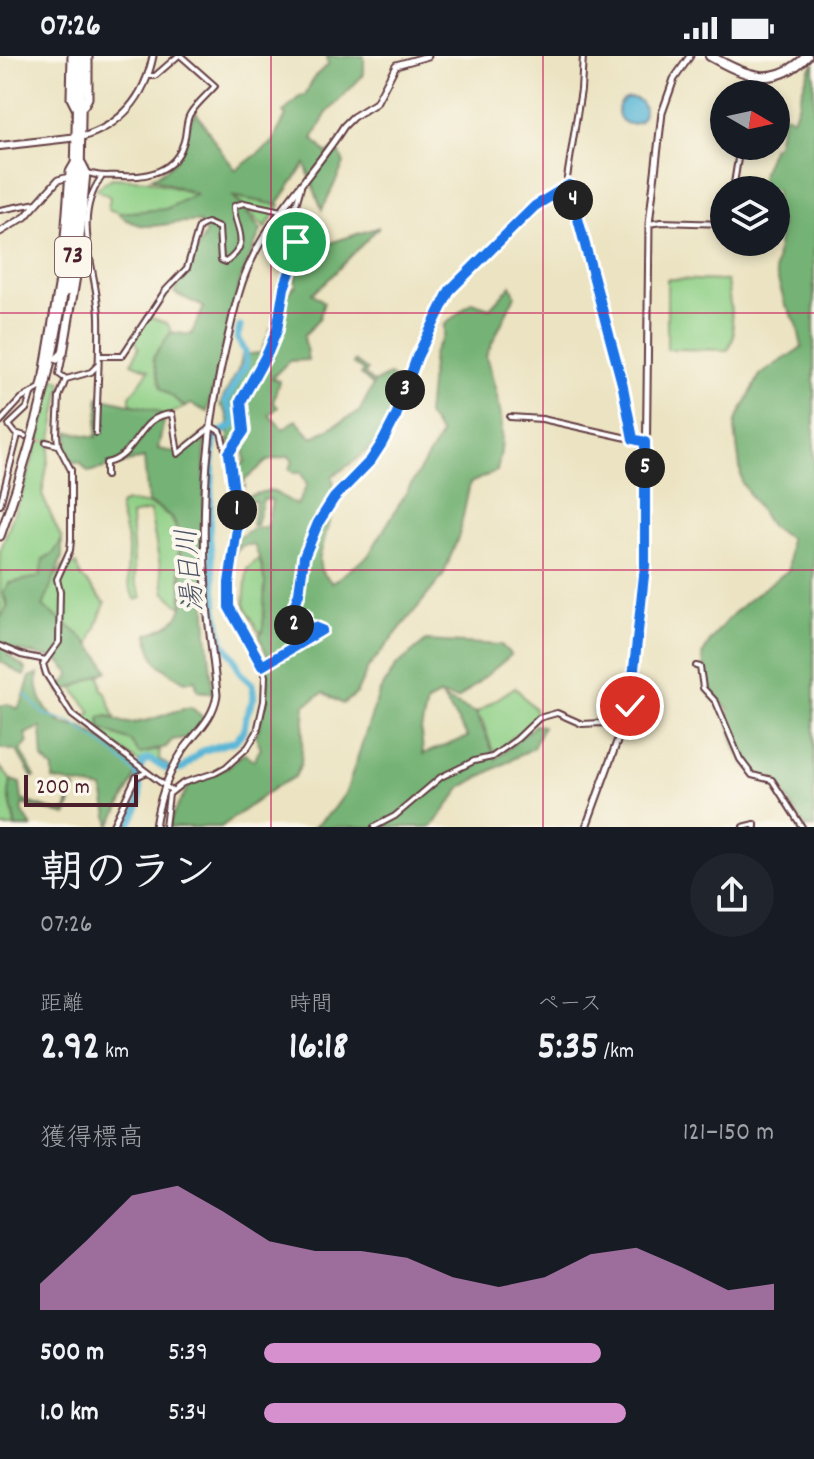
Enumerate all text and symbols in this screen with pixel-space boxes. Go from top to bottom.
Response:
text: 07:26 [40,7,101,50]
north arrow [710,80,790,160]
map controls [710,80,790,256]
button: layers [710,176,790,256]
pin: 4 [553,180,593,220]
text: 4 [568,184,578,215]
pin [262,208,330,276]
icon: arrive [274,220,318,264]
road number: 73 [55,237,91,277]
pin: 3 [385,370,425,410]
text: 3 [400,374,410,405]
pin: 5 [625,448,665,488]
text: 5 [640,452,650,483]
pin: 1 [217,490,257,530]
text: 1 [235,494,239,525]
water label: 湯日川 [169,526,217,614]
pin: 2 [274,605,314,645]
text: 2 [289,609,299,640]
pin [596,672,664,740]
icon: check [608,684,652,728]
scale bar [24,771,138,807]
text: 200 m [36,773,90,804]
text: 朝のラン [40,845,216,908]
button: share [690,853,774,937]
text: 07:26 [40,907,93,944]
text: 距離 [40,990,84,1021]
text: 時間 [289,990,333,1021]
text: ペース [537,990,602,1021]
text: 2.92 [40,1021,100,1078]
text: 16:18 [289,1021,348,1078]
text: 5:35 [537,1021,599,1078]
text: km [100,1037,129,1068]
text: /km [599,1037,634,1068]
text: 121–150 m [683,1115,774,1152]
text: 獲得標高 [40,1121,144,1158]
text: 500 m [40,1335,104,1372]
text: 5:39 [168,1335,208,1372]
text: 1.0 km [40,1395,99,1432]
text: 5:34 [168,1395,207,1432]

